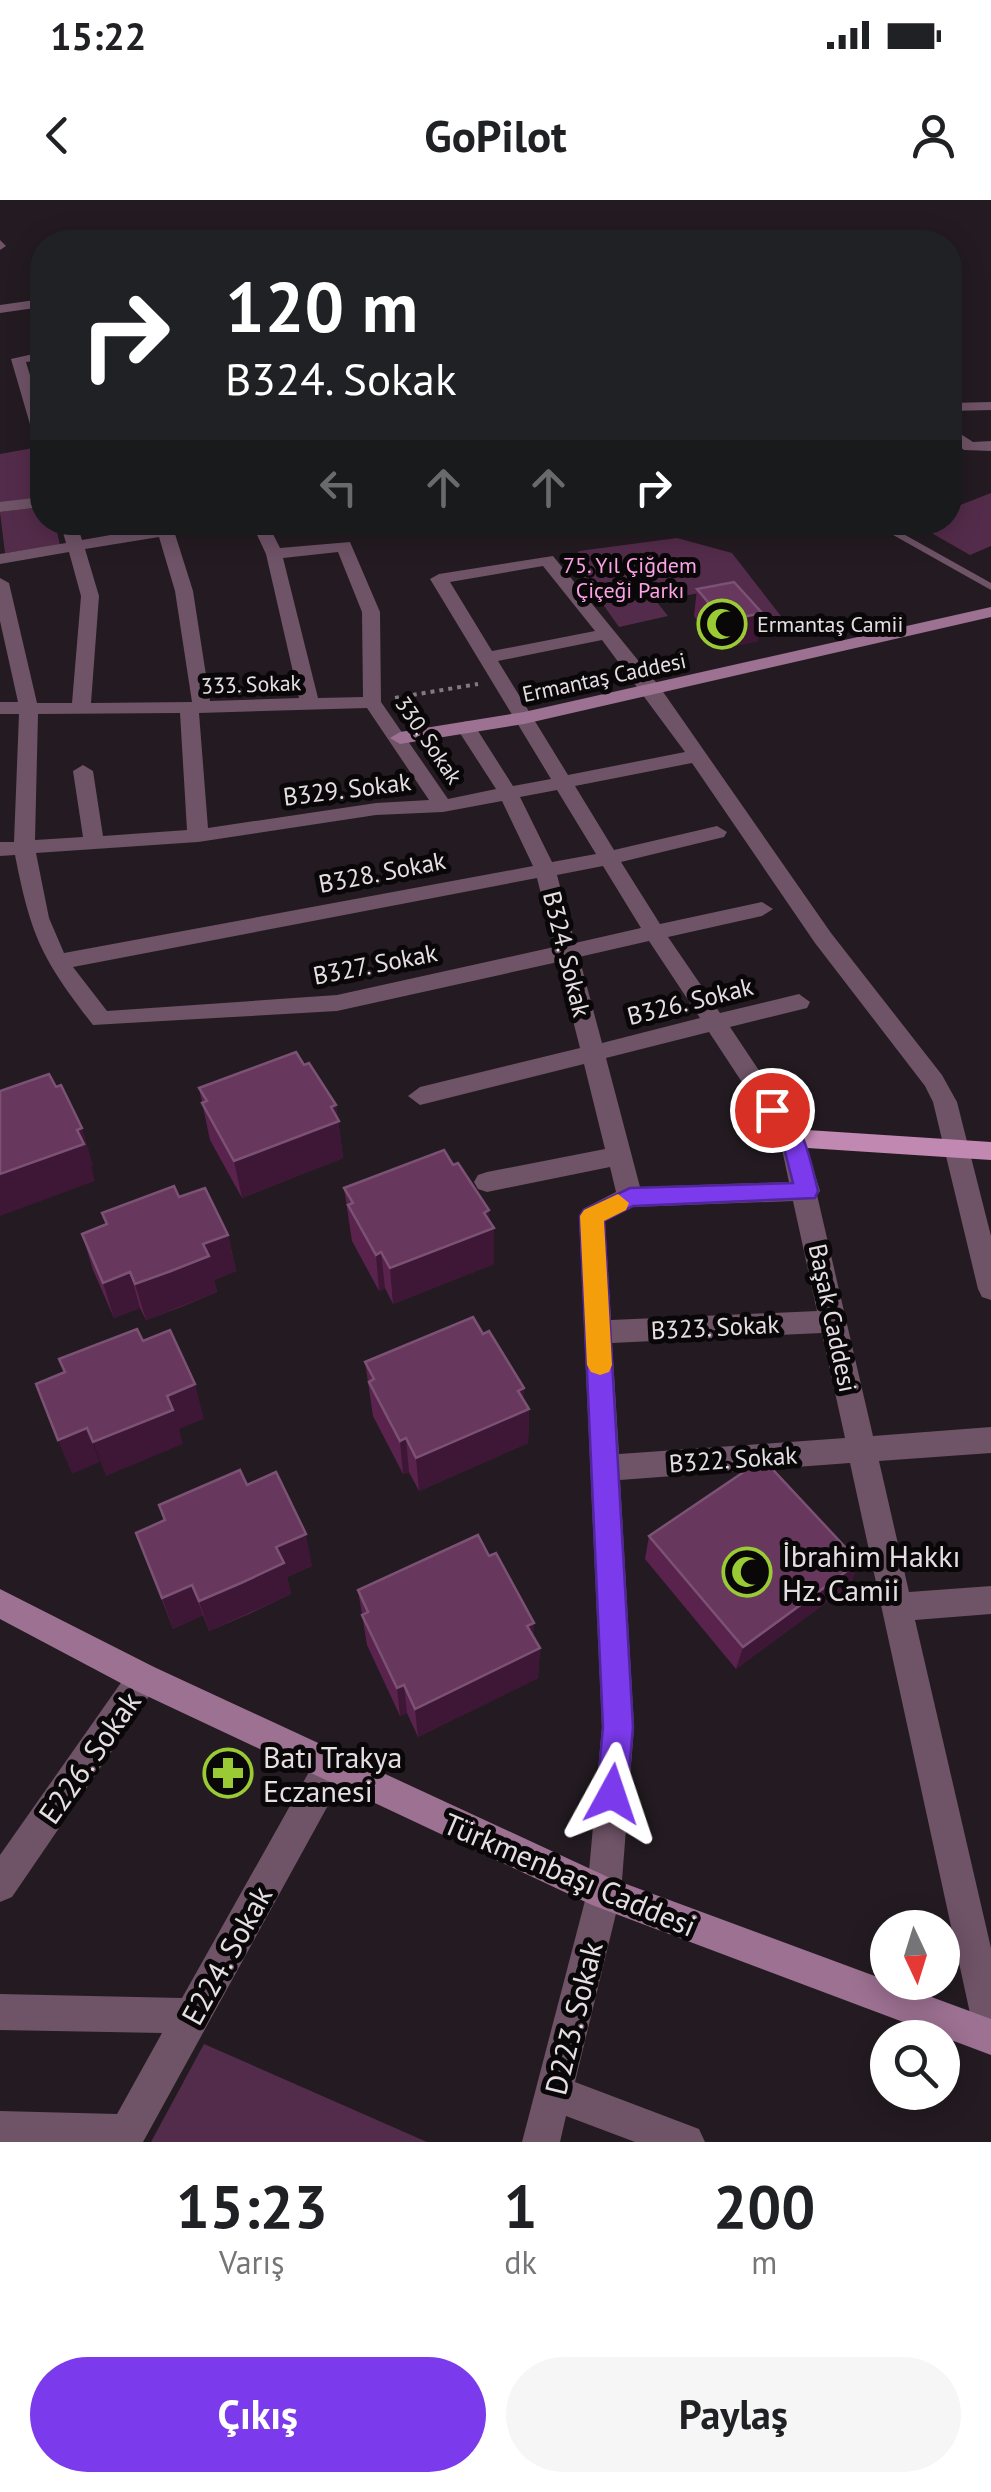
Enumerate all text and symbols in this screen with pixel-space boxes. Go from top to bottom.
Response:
text: 15:22 [50,11,146,60]
text: GoPilot [424,106,567,164]
icon: back [30,108,85,163]
icon: person [906,108,961,163]
text: 120 m [225,261,418,351]
icon: right [60,270,190,400]
text: B324. Sokak [225,349,456,407]
icon: left [311,460,366,515]
icon: ahead [416,460,471,515]
icon: ahead [521,460,576,515]
icon: right [626,460,681,515]
park label: 75. Yıl Çiğdem Çiçeği Parkı [563,551,697,604]
mosque icon: Ermantaş Camii [696,598,748,650]
place label: Ermantaş Camii [757,610,903,638]
street label: Ermantaş Caddesi [520,646,688,708]
street label: 333. Sokak [200,668,302,700]
street label: 330. Sokak [389,691,469,790]
street label: B329. Sokak [281,765,413,813]
street label: B328. Sokak [316,844,448,900]
street label: B324. Sokak [536,888,598,1020]
street label: B327. Sokak [310,936,440,992]
street label: B326. Sokak [624,970,756,1032]
pin [730,1068,815,1153]
icon: arrive [745,1083,800,1138]
street label: Başak Caddesi [802,1241,864,1395]
street label: B323. Sokak [650,1308,780,1346]
street label: B322. Sokak [668,1439,798,1479]
place label: İbrahim Hakkı Hz. Camii [782,1536,961,1609]
mosque icon: İbrahim Hakkı Hz. Camii [721,1546,773,1598]
street label: E226. Sokak [29,1683,149,1831]
place label: Batı Trakya Eczanesi [263,1737,402,1810]
position arrow [560,1742,664,1846]
pharmacy icon: Batı Trakya Eczanesi [202,1747,254,1799]
street label: Türkmenbaşı Caddesi [438,1803,702,1945]
street label: E224. Sokak [172,1878,280,2031]
north arrow [870,1910,960,2000]
map controls [870,1910,960,2110]
street label: D223. Sokak [535,1937,611,2099]
button: search [870,2020,960,2110]
text: 15:23 [176,2167,328,2245]
text: 1 [504,2167,538,2245]
text: 200 [713,2167,815,2245]
text: Varış [219,2241,284,2283]
text: dk [504,2241,537,2283]
text: m [751,2241,777,2283]
button: Çıkış [30,2357,486,2472]
button: Paylaş [506,2357,961,2472]

